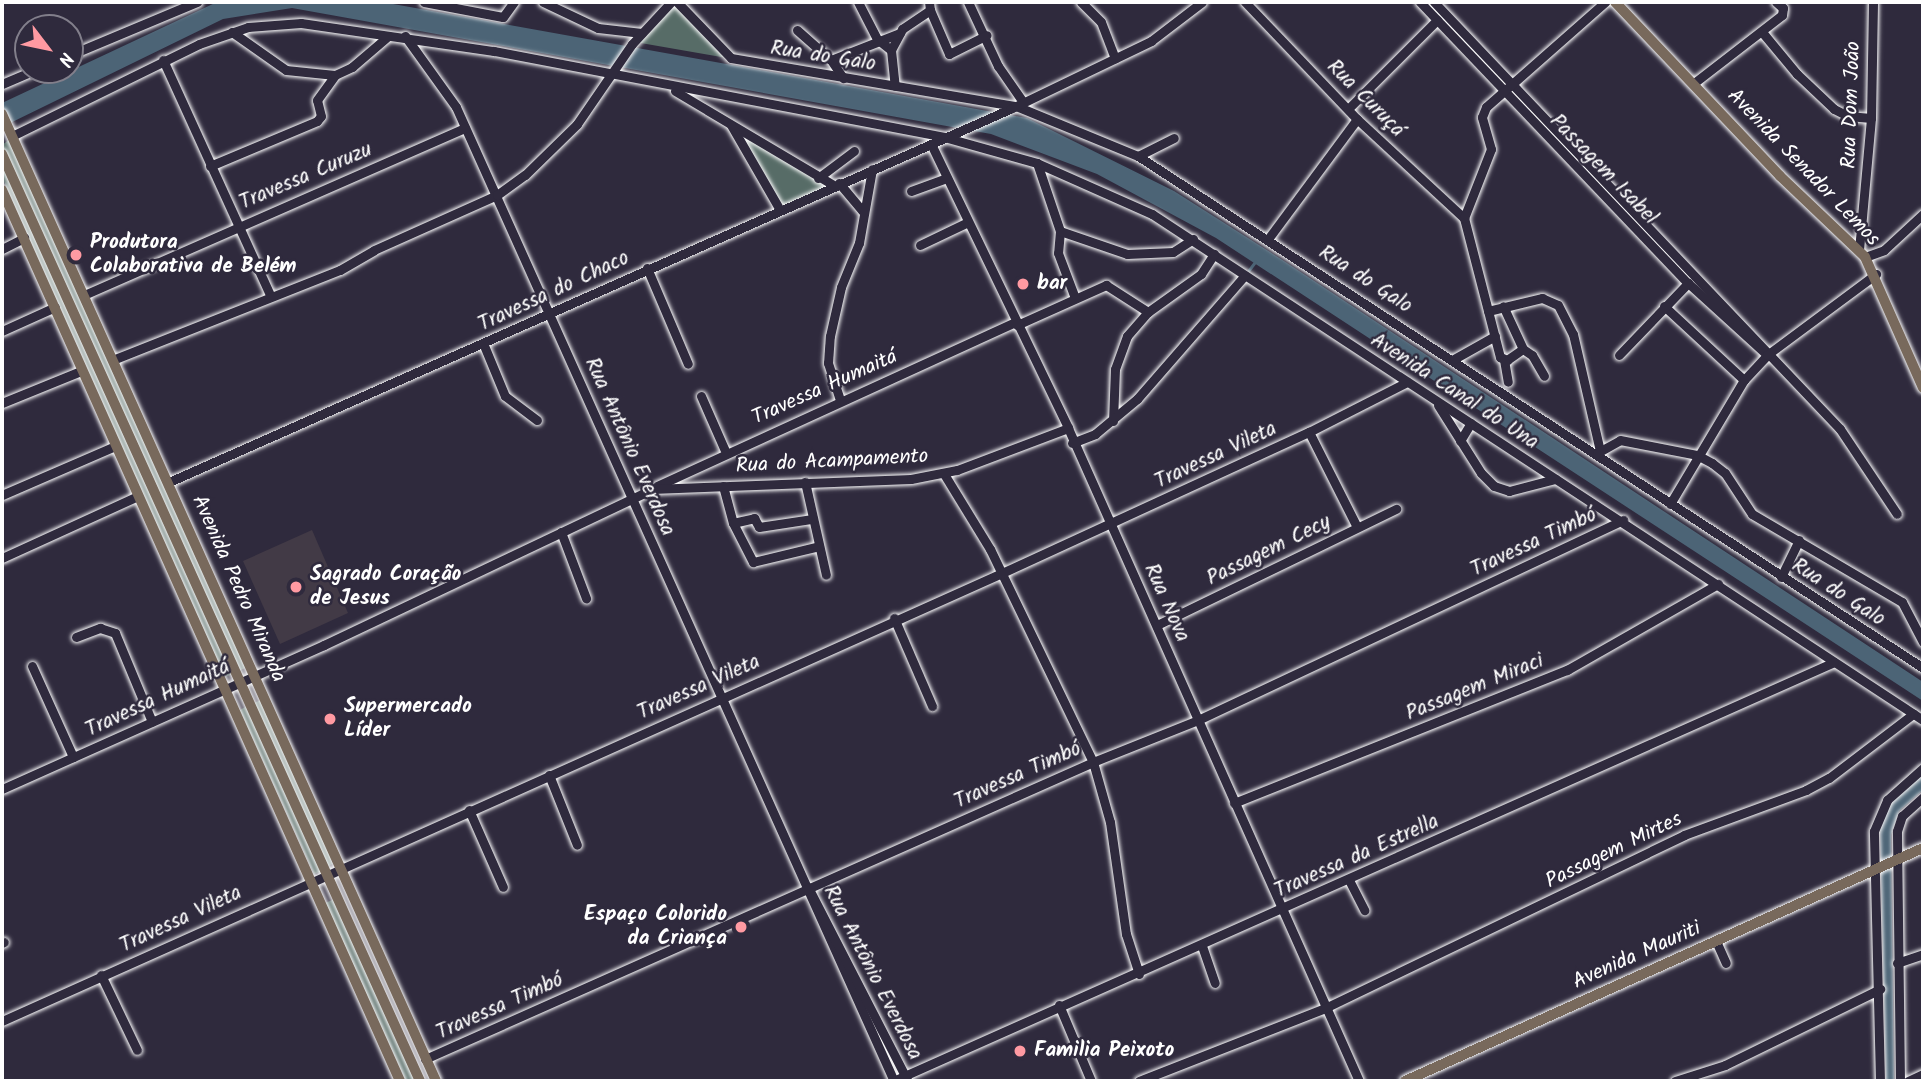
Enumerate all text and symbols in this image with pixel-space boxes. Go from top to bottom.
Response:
north arrow [14,14,84,84]
street label: Rua do Galo [768,36,878,78]
street label: Rua Dom João [1837,41,1867,169]
text: N [49,46,81,72]
street label: Rua Curuçá [1321,55,1409,143]
street label: Avenida Senador Lemos [1721,84,1885,252]
street label: Passagem Isabel [1544,109,1662,231]
street label: Travessa Curuzu [236,138,376,216]
place label: Produtora Colaborativa de Belém [90,230,297,280]
street label: Rua do Galo [1314,240,1416,320]
street label: Travessa do Chaco [475,246,633,338]
marker: Produtora Colaborativa de Belém [68,247,84,263]
place label: bar [1037,271,1067,297]
marker: bar [1015,276,1031,292]
street label: Avenida Canal do Una [1365,328,1543,456]
street label: Travessa Humaitá [748,345,902,431]
street label: Rua Antônio Everdosa [578,354,680,540]
street label: Travessa Vileta [1151,417,1281,495]
street label: Rua do Acampamento [735,444,929,480]
street label: Avenida Pedro Miranda [185,492,291,686]
street label: Travessa Timbó [1467,503,1601,583]
street label: Passagem Cecy [1203,510,1335,592]
street label: Rua do Galo [1787,553,1889,633]
street label: Rua Nova [1138,560,1194,646]
place label: Sagrado Coração de Jesus [310,562,461,612]
marker: Sagrado Coração de Jesus [288,579,304,595]
street label: Passagem Miraci [1402,649,1548,727]
street label: Travessa Vileta [634,650,764,726]
street label: Travessa Humaitá [82,655,234,743]
place label: Supermercado Líder [344,694,472,744]
marker: Supermercado Líder [322,711,338,727]
street label: Travessa Timbó [951,737,1085,815]
street label: Passagem Mirtes [1542,807,1686,895]
street label: Travessa da Estrella [1271,809,1443,905]
street label: Travessa Vileta [116,881,246,959]
street label: Rua Antônio Everdosa [817,881,927,1065]
place label: Espaço Colorido da Criança [584,902,727,952]
street label: Avenida Mauriti [1569,917,1705,995]
marker: Espaço Colorido da Criança [733,919,749,935]
street label: Travessa Timbó [433,968,567,1046]
place label: Familia Peixoto [1034,1038,1174,1064]
marker: Familia Peixoto [1012,1043,1028,1059]

